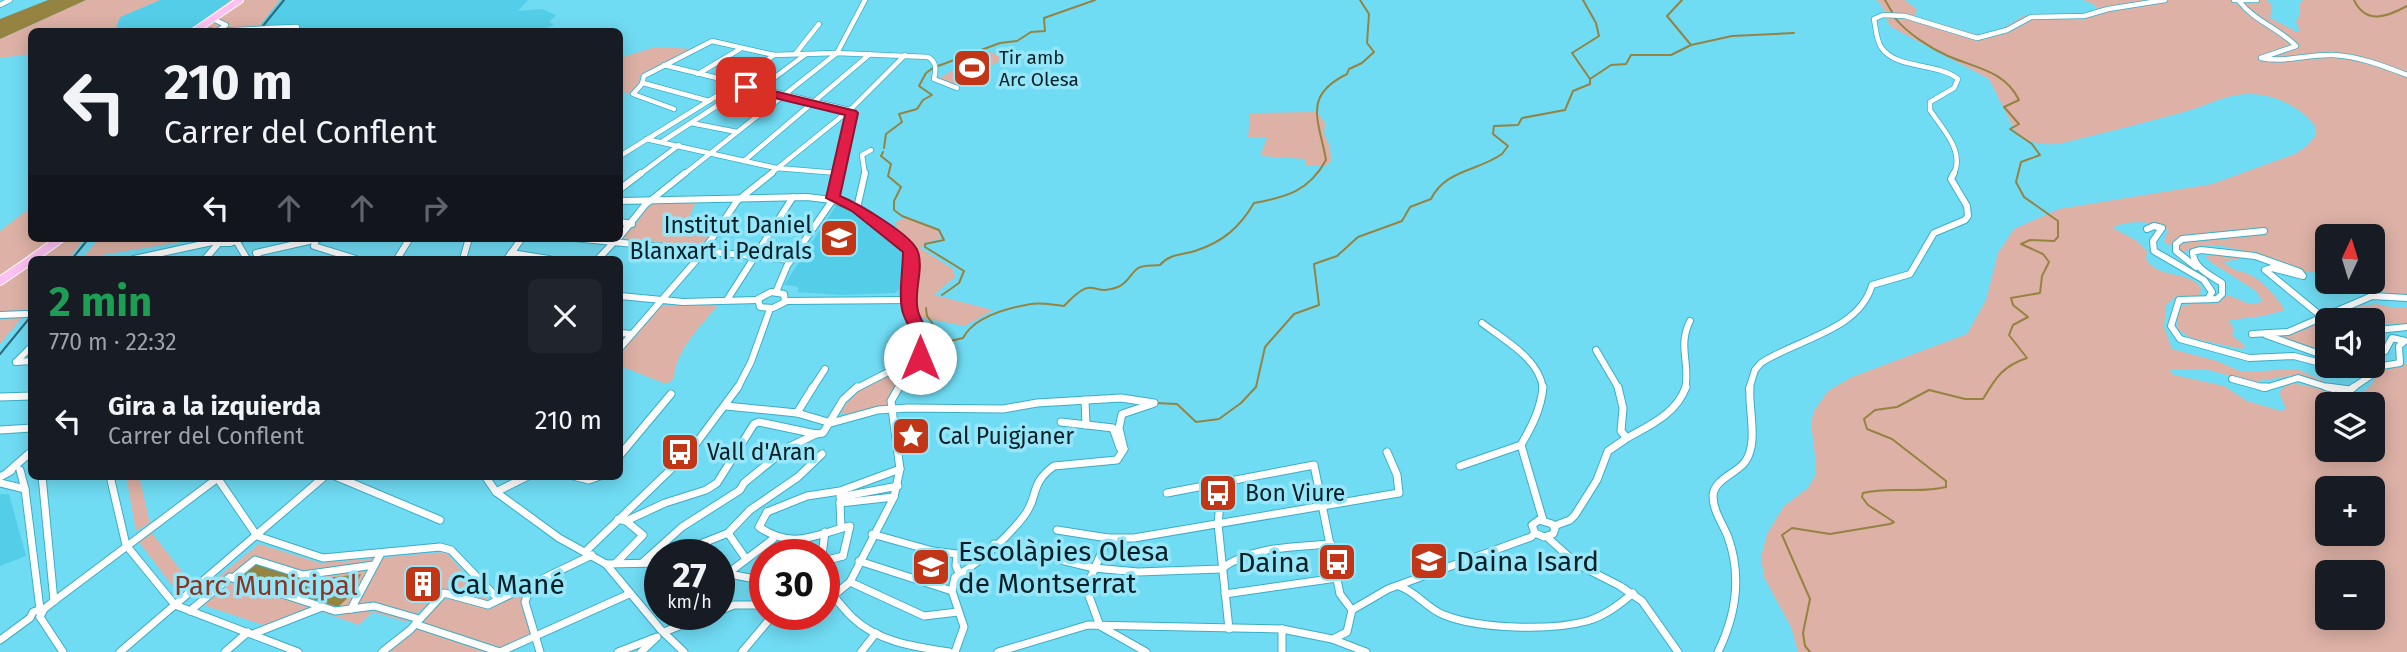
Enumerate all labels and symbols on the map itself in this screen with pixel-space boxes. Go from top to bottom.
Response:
place label: Tir amb Arc Olesa [999,46,1079,91]
sports icon: Tir amb Arc Olesa [951,47,993,89]
pin [716,57,776,117]
place label: Institut Daniel Blanxart i Pedrals [629,211,812,265]
school or university icon: Institut Daniel Blanxart i Pedrals [818,217,860,259]
north arrow [2315,224,2385,294]
position arrow [883,321,957,395]
place icon: Cal Puigjaner [890,415,932,457]
place label: Cal Puigjaner [938,422,1074,450]
bus stop icon: Vall d'Aran [659,431,701,473]
place label: Vall d'Aran [707,438,816,466]
bus stop icon: Bon Viure [1197,472,1239,514]
place label: Bon Viure [1245,479,1345,507]
place label: Escolàpies Olesa de Montserrat [958,535,1169,600]
speed limit sign: 30 [749,539,840,630]
school or university icon: Daina Isard [1408,540,1450,582]
bus stop icon: Daina [1316,541,1358,583]
place label: Daina Isard [1456,545,1599,578]
school or university icon: Escolàpies Olesa de Montserrat [910,546,952,588]
place label: Daina [1237,546,1310,579]
building icon: Cal Mané [402,563,444,605]
place label: Cal Mané [450,568,565,601]
park label: Parc Municipal [174,569,358,602]

